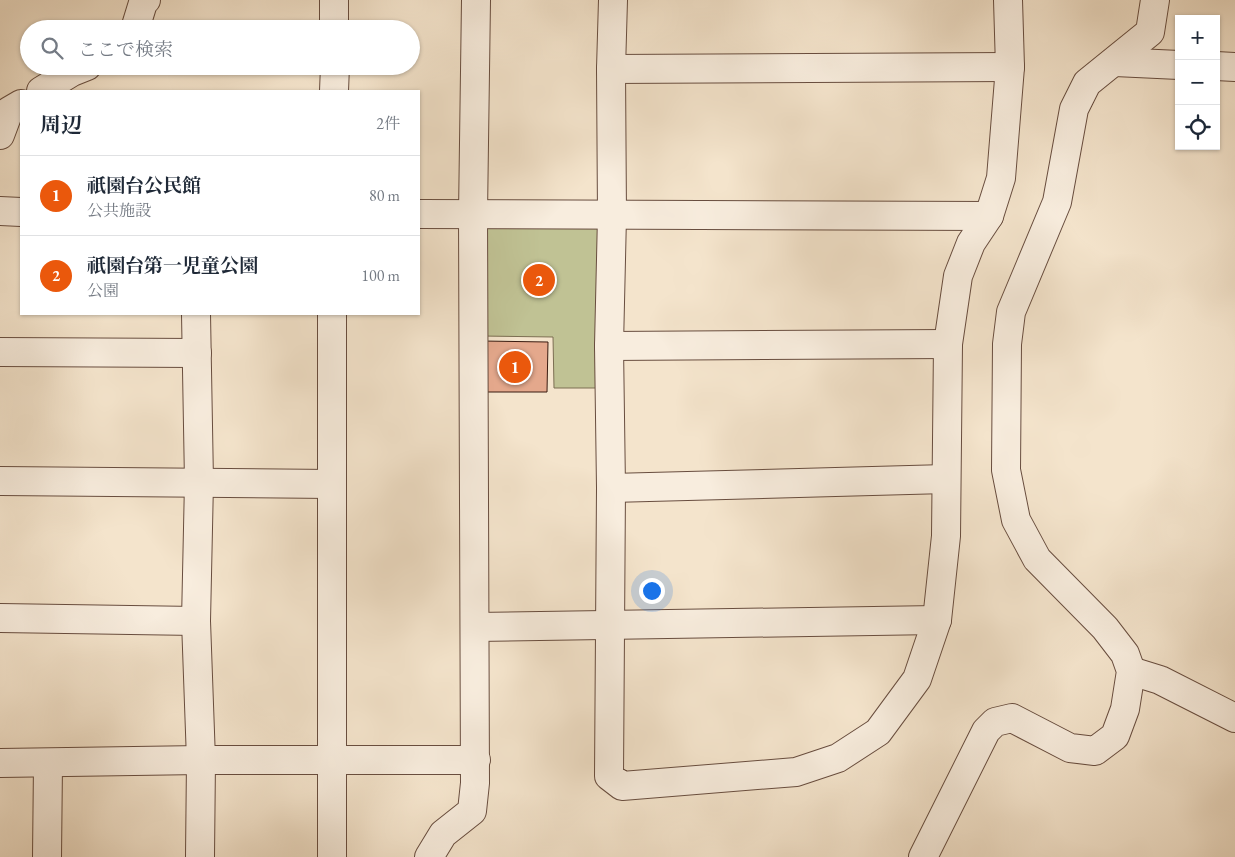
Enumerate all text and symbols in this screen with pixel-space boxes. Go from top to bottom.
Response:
map controls [1175,15,1220,150]
button: + [1175,15,1220,60]
search box [20,20,420,75]
icon: search [38,34,66,62]
text: ここで検索 [78,37,173,62]
button: − [1175,60,1220,105]
button: locate [1175,105,1220,150]
text: 周辺 [40,111,82,138]
text: 2件 [376,113,400,134]
text: 祇園台公民館 [87,173,201,198]
text: 1 [52,185,60,206]
text: 80 m [369,185,400,206]
text: 公共施設 [87,200,151,221]
text: 祇園台第一児童公園 [87,253,258,278]
pin: 2 [523,261,555,299]
text: 2 [52,265,60,286]
text: 100 m [361,265,400,286]
text: 公園 [87,280,119,301]
pin: 1 [499,348,531,386]
your location [639,578,665,604]

